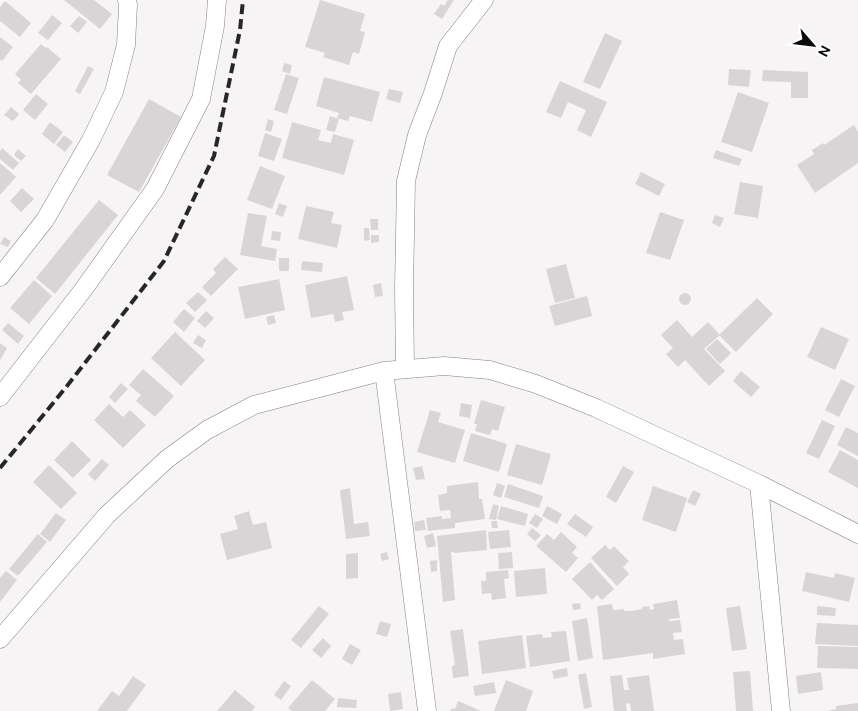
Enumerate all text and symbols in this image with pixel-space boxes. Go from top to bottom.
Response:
north arrow [788,20,838,70]
text: N [815,43,834,59]

